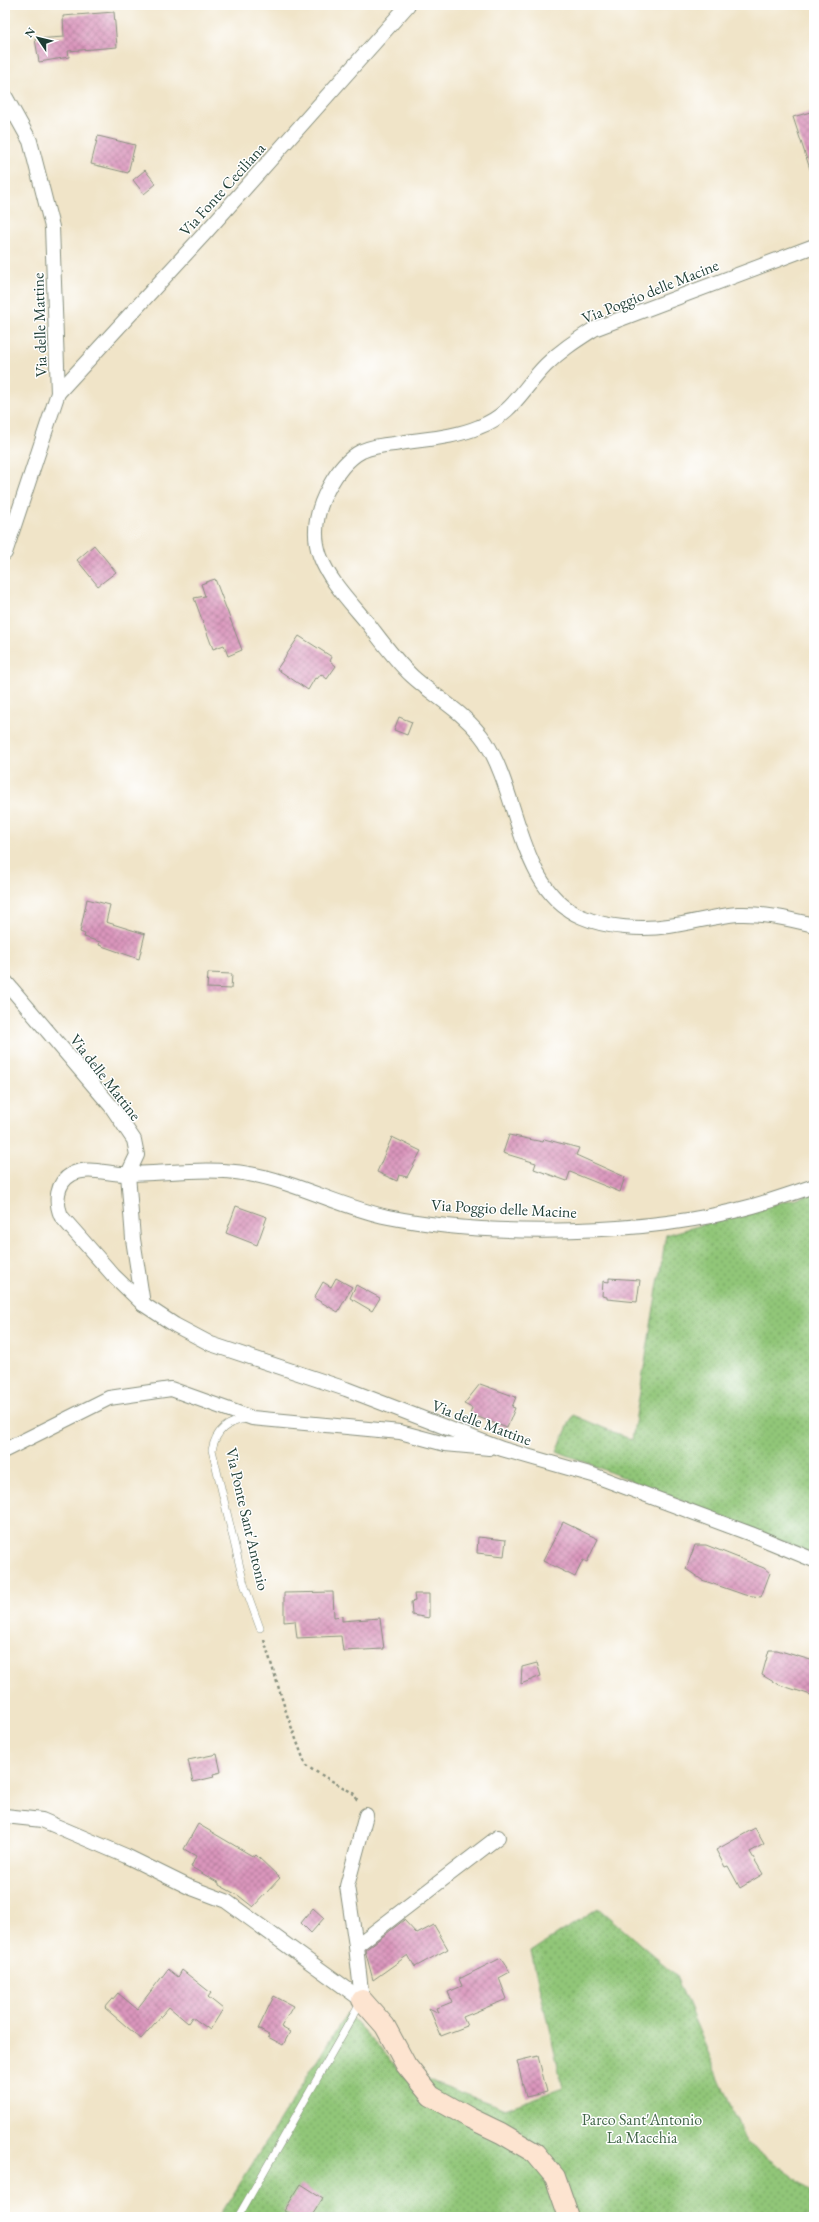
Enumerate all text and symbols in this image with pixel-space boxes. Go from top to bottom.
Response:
north arrow [18,18,58,58]
text: N [22,25,38,40]
street label: Via Fonte Ceciliana [175,138,271,241]
street label: Via Poggio delle Macine [579,254,722,329]
street label: Via delle Mattine [27,272,52,378]
street label: Via delle Mattine [65,1030,146,1125]
street label: Via Poggio delle Macine [431,1194,577,1223]
street label: Via delle Mattine [429,1395,535,1450]
street label: Via Ponte Sant'Antonio [221,1446,274,1593]
park label: Parco Sant'Antonio La Macchia [582,2109,702,2148]

